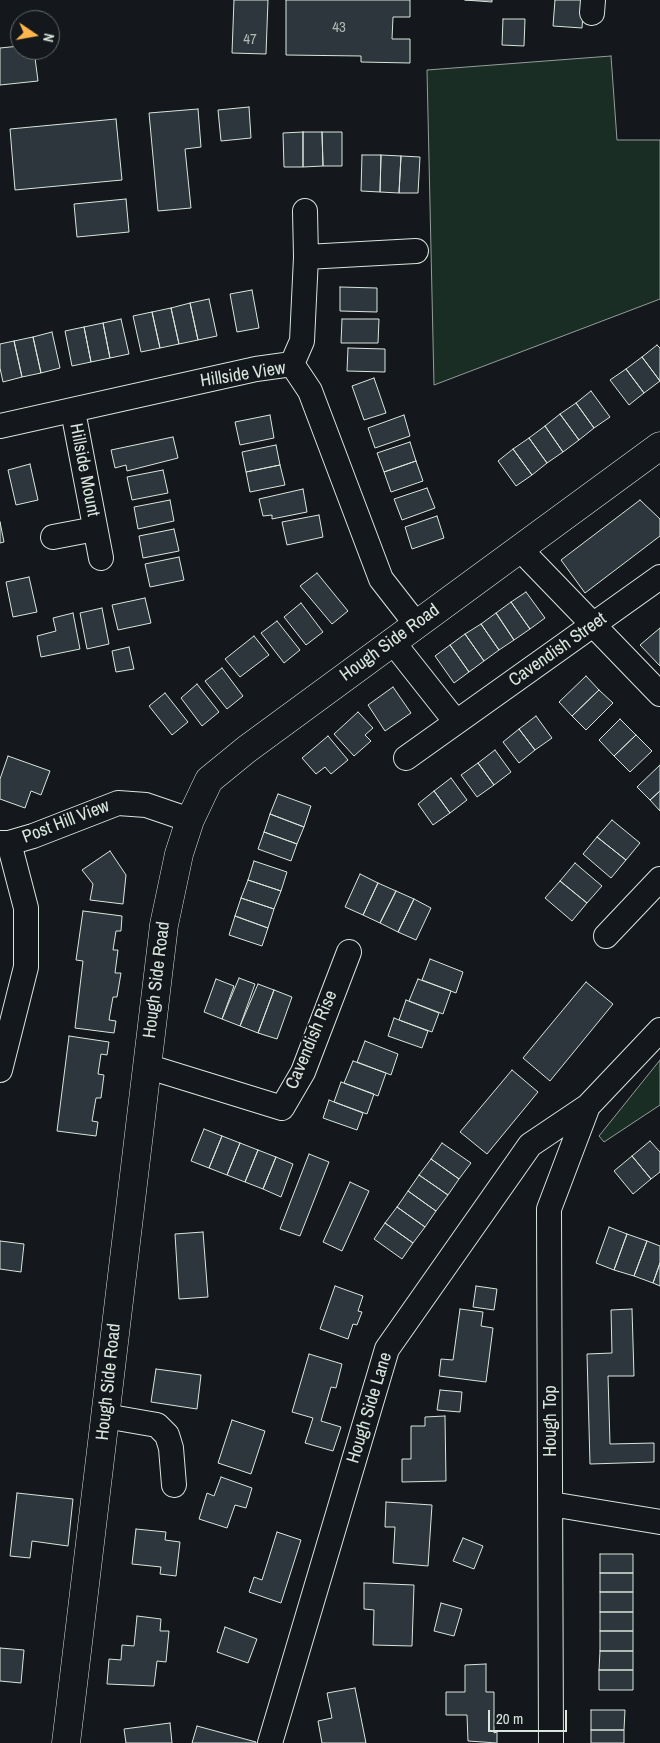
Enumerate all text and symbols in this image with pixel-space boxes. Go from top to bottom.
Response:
north arrow [10,10,60,60]
house number: 43 [332,19,346,37]
house number: 47 [243,31,257,49]
text: N [39,32,58,44]
street label: Hillside View [199,358,287,392]
street label: Hillside Mount [64,422,104,518]
street label: Hough Side Road [336,600,444,686]
street label: Cavendish Street [505,608,611,692]
street label: Post Hill View [19,796,113,848]
street label: Hough Side Road [139,920,175,1040]
street label: Cavendish Rise [282,987,342,1093]
street label: Hough Side Road [92,1323,126,1441]
street label: Hough Side Lane [343,1350,397,1466]
street label: Hough Top [540,1385,562,1457]
scale bar [490,1700,569,1732]
text: 20 m [496,1708,523,1729]

